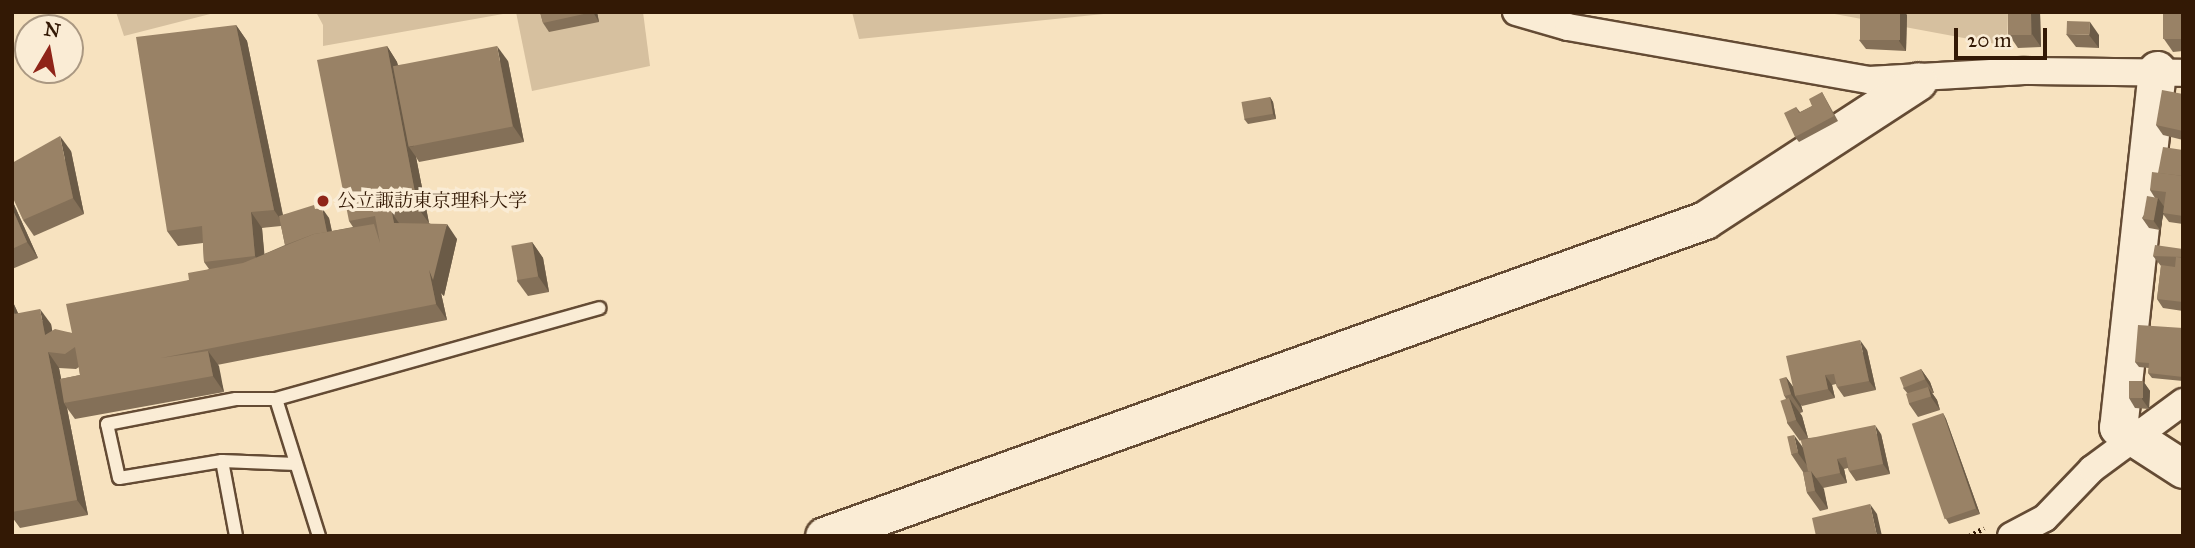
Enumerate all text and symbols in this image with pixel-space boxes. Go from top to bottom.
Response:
north arrow [14,14,84,84]
scale bar [1957,14,2050,58]
text: N [42,17,62,43]
text: 20 m [1967,27,2012,53]
place label: 公立諏訪東京理科大学 [337,190,527,212]
marker: 公立諏訪東京理科大学 [315,193,331,209]

